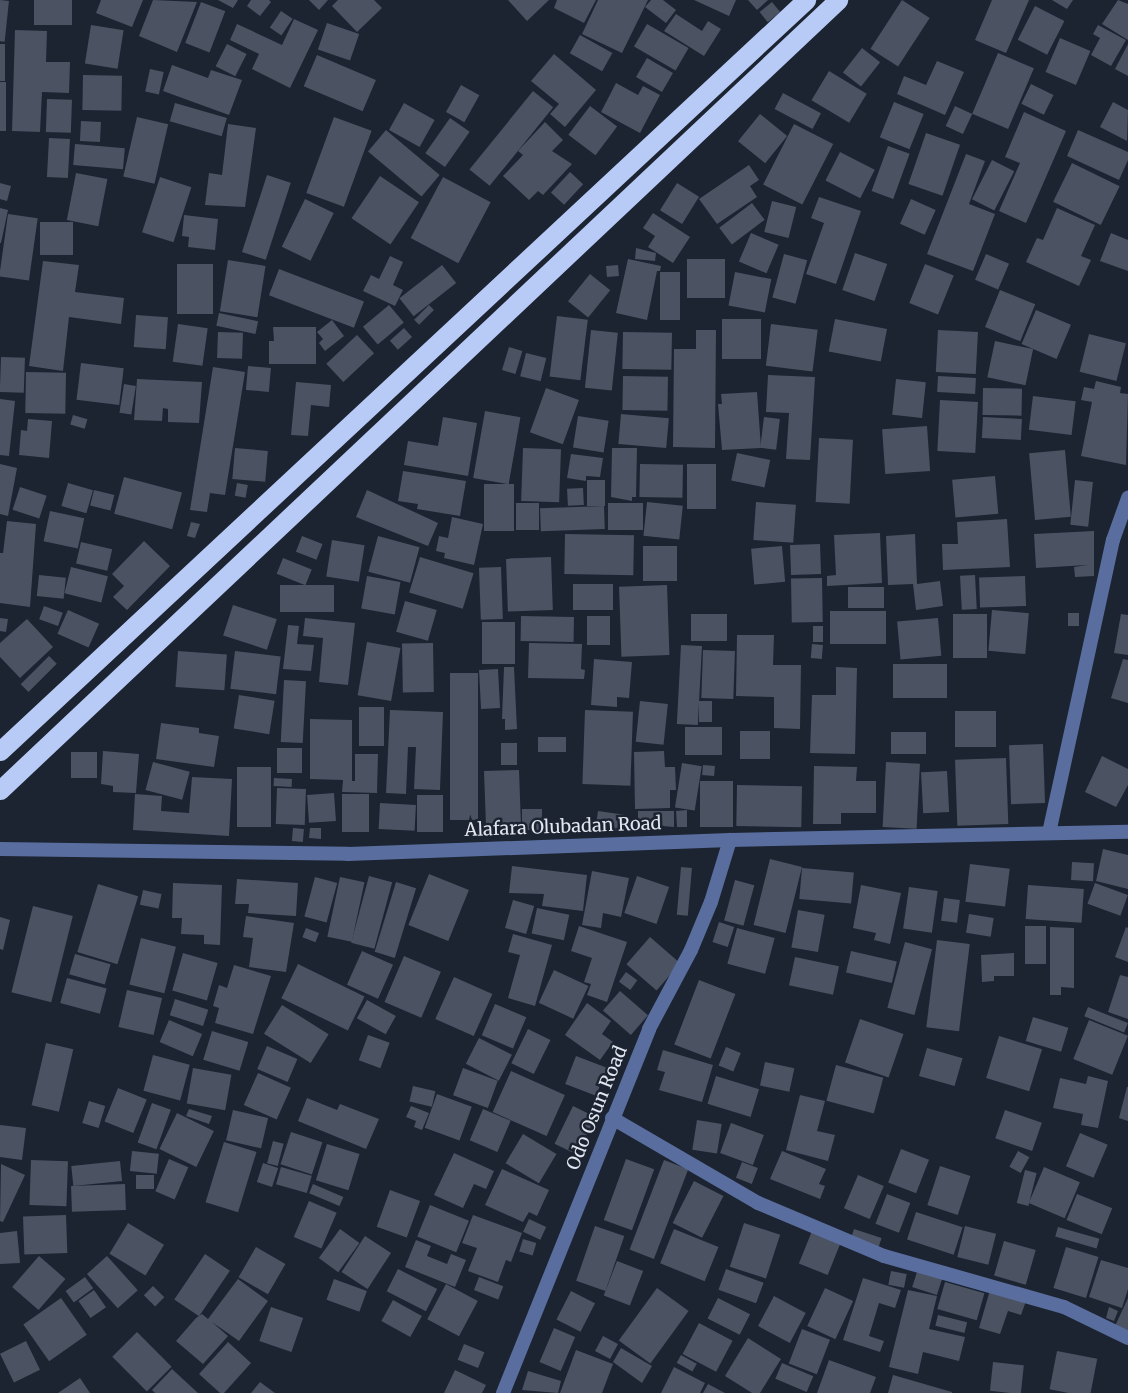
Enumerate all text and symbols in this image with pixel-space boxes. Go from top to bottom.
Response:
street label: Alafara Olubadan Road [464,813,662,841]
street label: Odo Osun Road [562,1043,632,1173]

